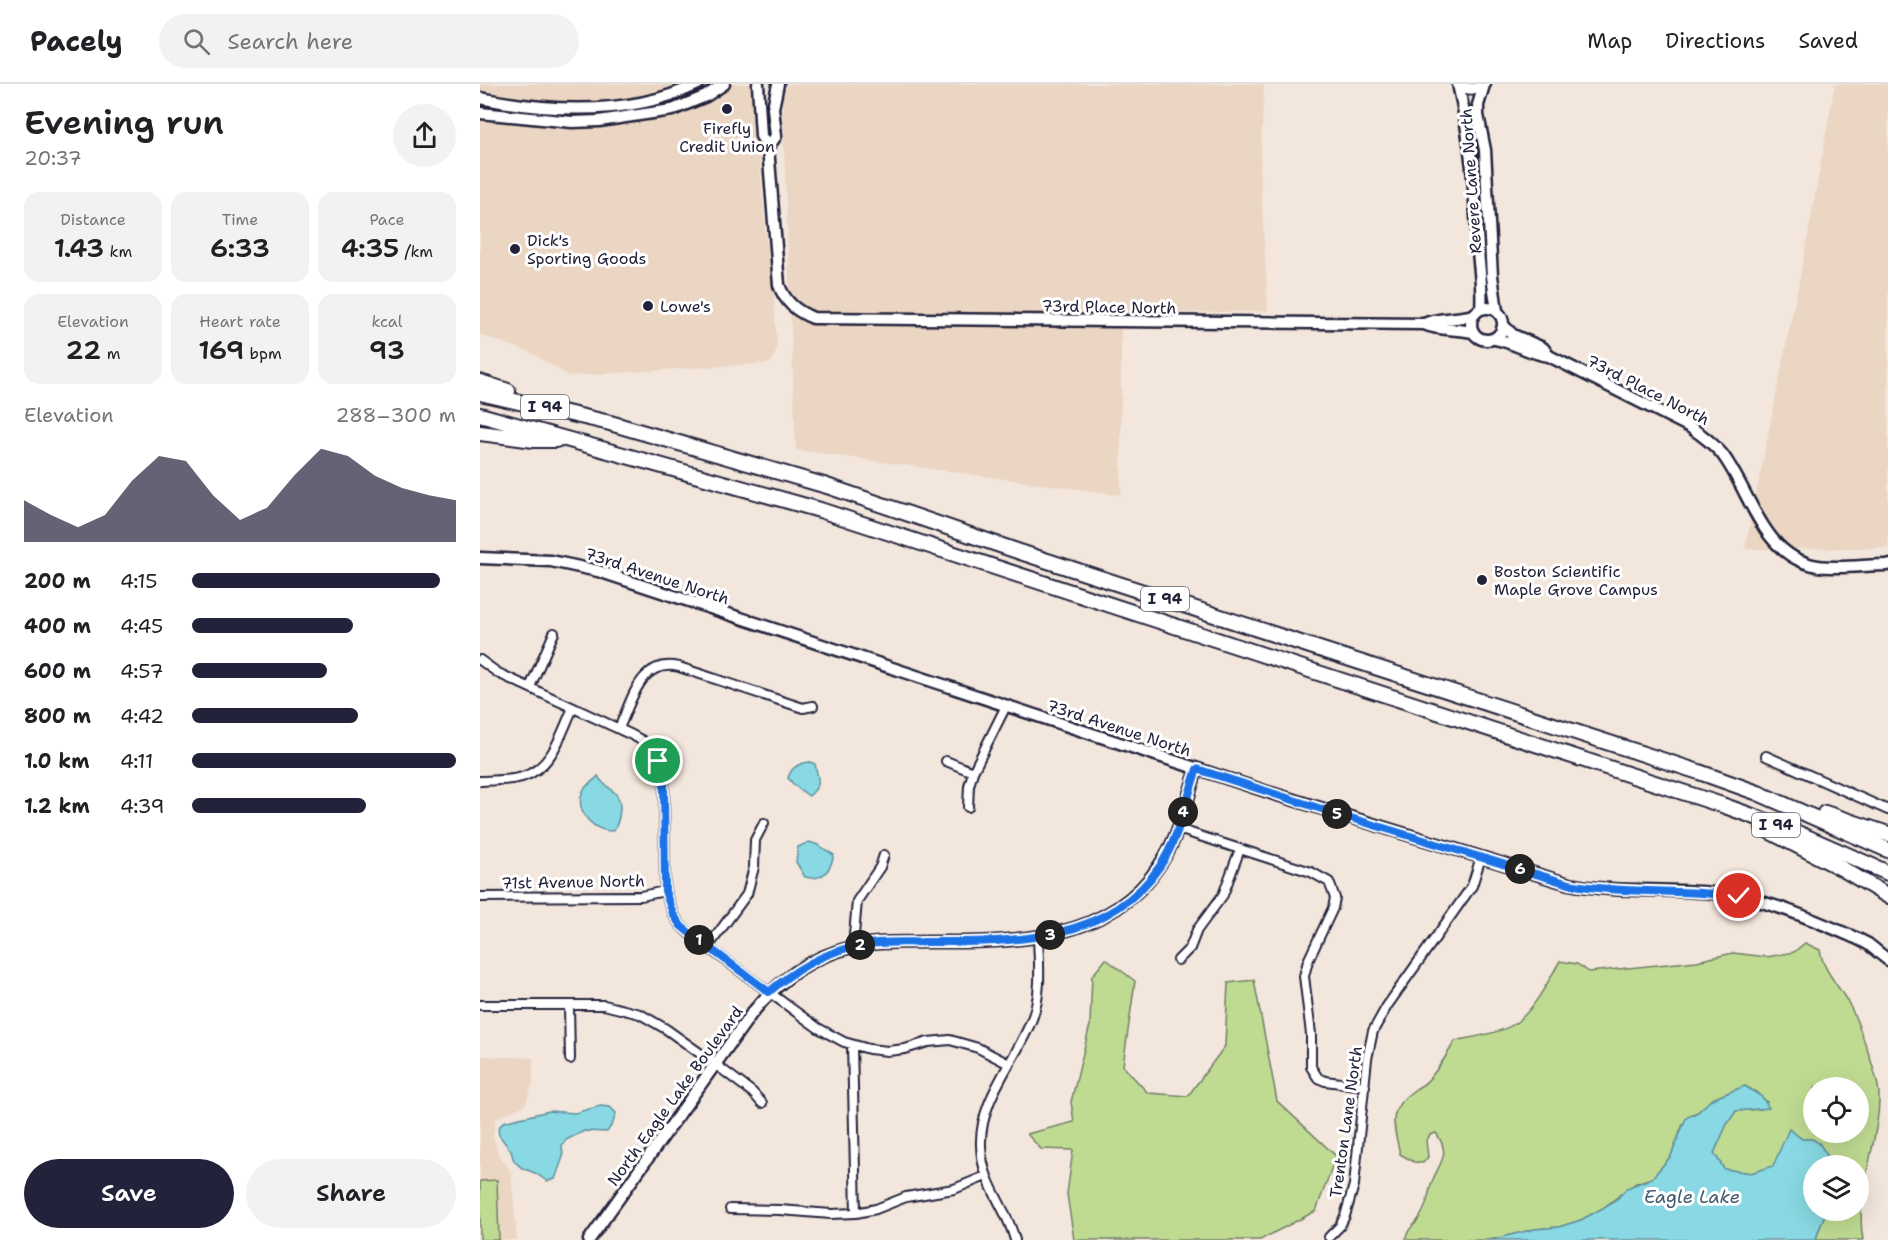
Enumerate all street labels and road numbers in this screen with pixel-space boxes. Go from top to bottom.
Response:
street label: Revere Lane North [1455,108,1487,254]
street label: 73rd Place North [1041,295,1177,319]
street label: 73rd Place North [1583,350,1713,430]
road number: I 94 [521,395,569,419]
street label: 73rd Avenue North [582,543,732,609]
road number: I 94 [1141,587,1189,611]
street label: 73rd Avenue North [1044,695,1194,761]
road number: I 94 [1752,813,1800,837]
street label: 71st Avenue North [501,870,645,894]
street label: North Eagle Lake Boulevard [603,1002,747,1190]
street label: Trenton Lane North [1325,1045,1367,1199]

